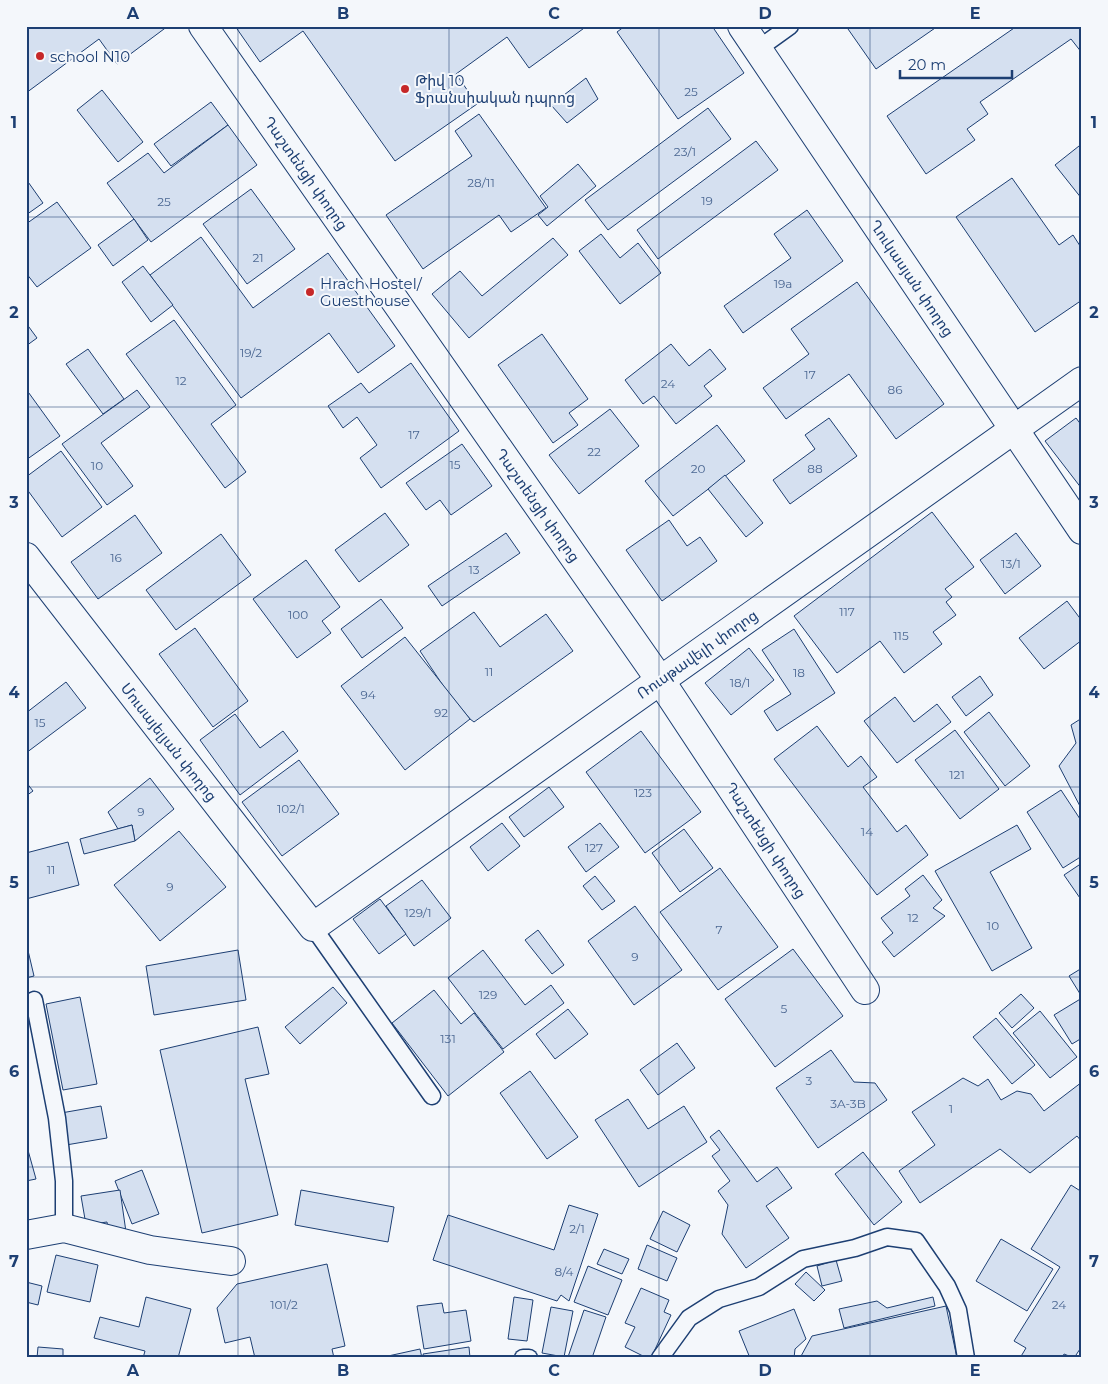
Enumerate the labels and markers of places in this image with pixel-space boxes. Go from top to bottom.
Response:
place label: school N10 [50,47,130,66]
marker: school N10 [34,50,46,62]
place label: Թիվ 10 Ֆրանսիական դպրոց [415,71,575,107]
marker: Թիվ 10 Ֆրանսիական դպրոց [399,83,411,95]
place label: Hrach Hostel/ Guesthouse [320,274,423,310]
marker: Hrach Hostel/ Guesthouse [304,286,316,298]

